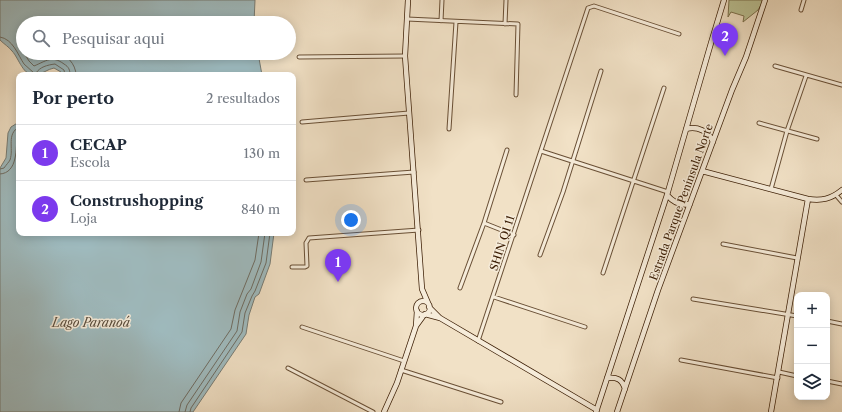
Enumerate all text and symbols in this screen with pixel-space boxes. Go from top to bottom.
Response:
search box [16,16,296,60]
pin: 2 [712,23,738,56]
icon: search [30,27,52,49]
text: Pesquisar aqui [62,29,165,48]
text: Por perto [32,88,114,108]
text: 2 resultados [206,90,280,106]
street label: Estrada Parque Península Norte [646,122,716,282]
text: CECAP [70,135,127,154]
text: 1 [42,145,48,161]
text: 130 m [244,145,280,161]
text: Escola [70,154,110,170]
text: Construshopping [70,191,203,210]
text: 2 [41,201,49,217]
text: 840 m [241,201,280,217]
text: Loja [70,210,97,226]
your location [341,210,361,230]
street label: SHIN QI 11 [486,213,518,273]
pin: 1 [325,249,351,282]
map controls [794,292,830,400]
button: + [794,292,830,328]
water label: Lago Paranoá [51,315,130,330]
button: − [794,328,830,364]
button: layers [794,364,830,400]

